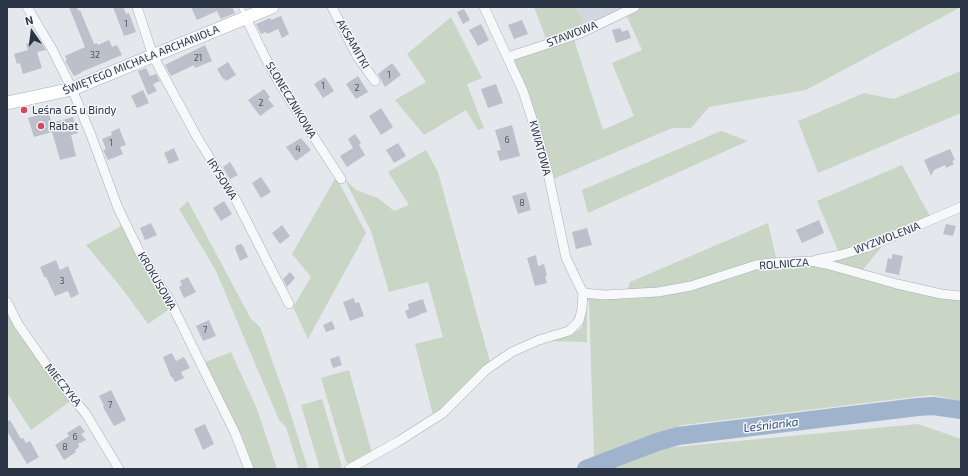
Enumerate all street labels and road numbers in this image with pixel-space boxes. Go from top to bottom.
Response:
street label: AKSAMITKI [334,17,372,71]
street label: STAWOWA [545,18,599,50]
street label: ŚWIĘTEGO MICHAŁA ARCHANIOŁA [61,23,221,97]
street label: SŁONECZNIKOWA [263,59,319,141]
street label: KWIATOWA [526,119,554,177]
street label: IRYSOWA [204,156,240,202]
street label: WYZWOLENIA [852,219,922,257]
street label: KROKUSOWA [135,250,179,312]
street label: ROLNICZA [759,256,809,272]
street label: MIECZYKA [42,361,84,409]

